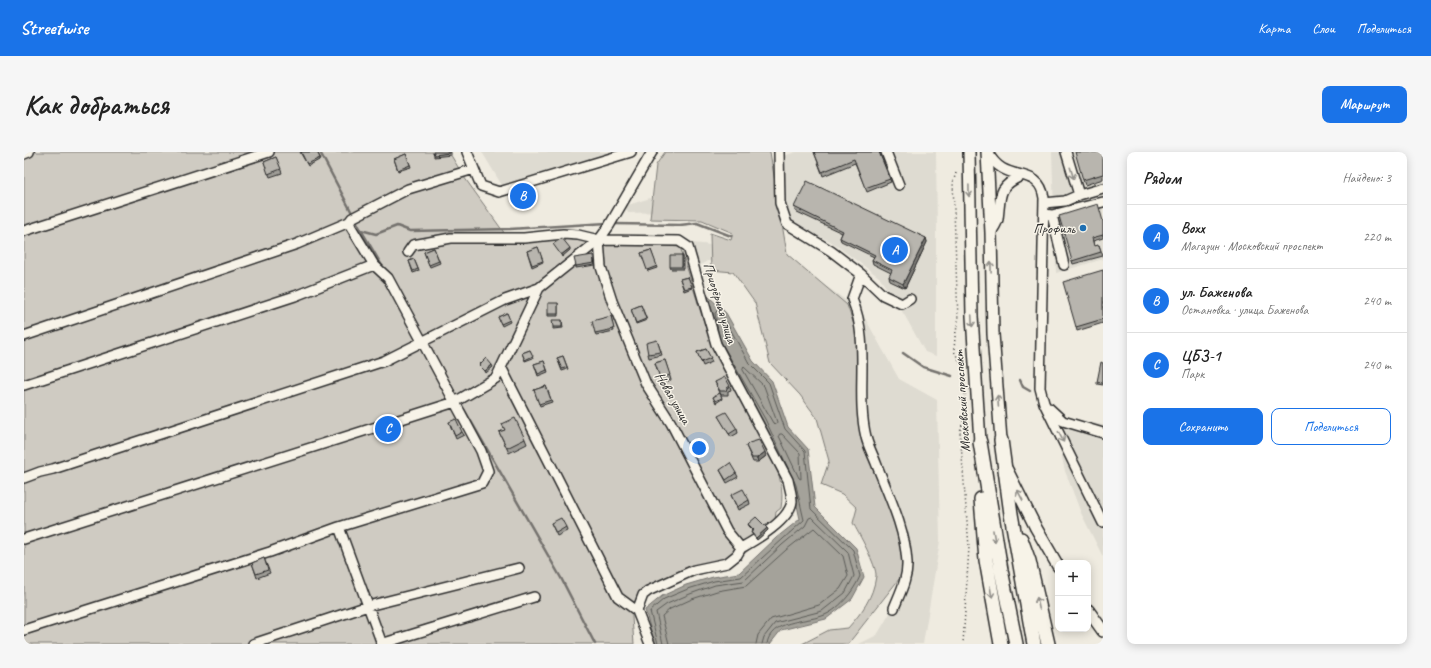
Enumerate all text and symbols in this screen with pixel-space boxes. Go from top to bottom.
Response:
text: Streetwise [20,16,88,40]
text: Карта [1258,20,1290,37]
text: Слои [1312,20,1335,37]
text: Поделиться [1357,20,1411,37]
button: Маршрут [1322,86,1407,123]
text: Как добраться [24,87,169,122]
one-way arrow [1069,167,1076,180]
text: Рядом [1143,168,1181,189]
text: Найдено: 3 [1343,170,1391,186]
pin: B [510,181,536,211]
one-way arrow [966,184,973,197]
text: Boxx [1181,219,1205,238]
place label: Профиль [1033,220,1076,237]
marker: Профиль [1078,223,1088,233]
text: A [1153,229,1159,245]
text: 220 m [1363,229,1391,245]
pin: A [882,235,908,265]
text: Магазин · Московский проспект [1181,238,1323,254]
street label: Приозёрная улица [700,261,741,347]
one-way arrow [987,261,995,274]
text: ул. Баженова [1181,283,1251,302]
text: B [1153,293,1159,309]
text: 240 m [1363,293,1391,309]
text: Остановка · улица Баженова [1181,302,1308,318]
one-way arrow [968,314,976,327]
text: ЦБЗ-1 [1181,347,1221,366]
street label: Московский проспект [950,348,974,453]
text: C [1153,357,1159,373]
text: 240 m [1363,357,1391,373]
text: Парк [1181,366,1204,382]
street label: Новая улица [651,369,695,428]
one-way arrow [995,395,1002,408]
button: Сохранить [1143,408,1263,445]
button: Поделиться [1271,408,1391,445]
pin: C [375,414,401,444]
one-way arrow [1058,431,1066,443]
your location [689,438,709,458]
one-way arrow [1015,489,1023,501]
one-way arrow [991,529,999,542]
map controls [1055,560,1091,632]
button: + [1055,560,1091,596]
one-way arrow [987,585,995,598]
button: − [1055,596,1091,632]
one-way arrow [1034,597,1042,610]

